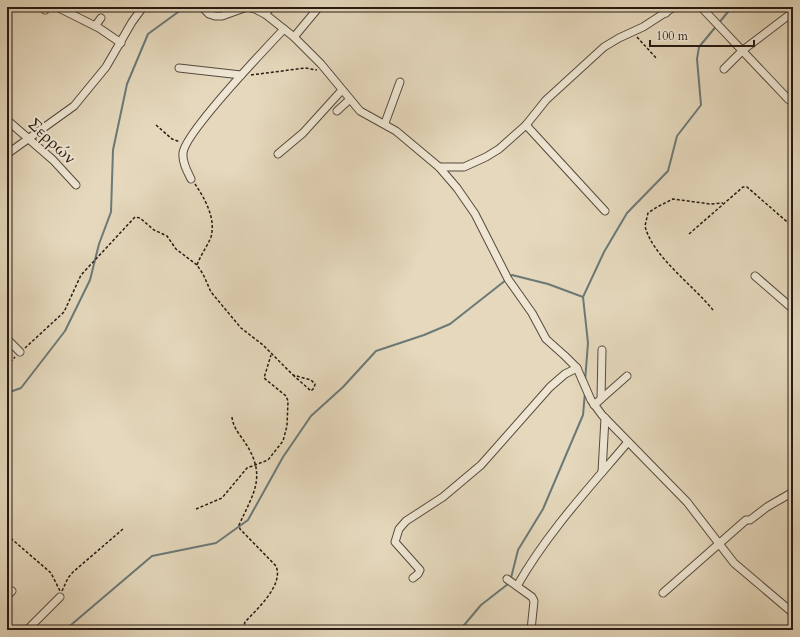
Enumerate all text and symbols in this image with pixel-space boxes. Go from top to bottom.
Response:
scale bar [650,22,754,48]
text: 100 m [656,28,689,44]
street label: Σερρών [23,113,81,169]

